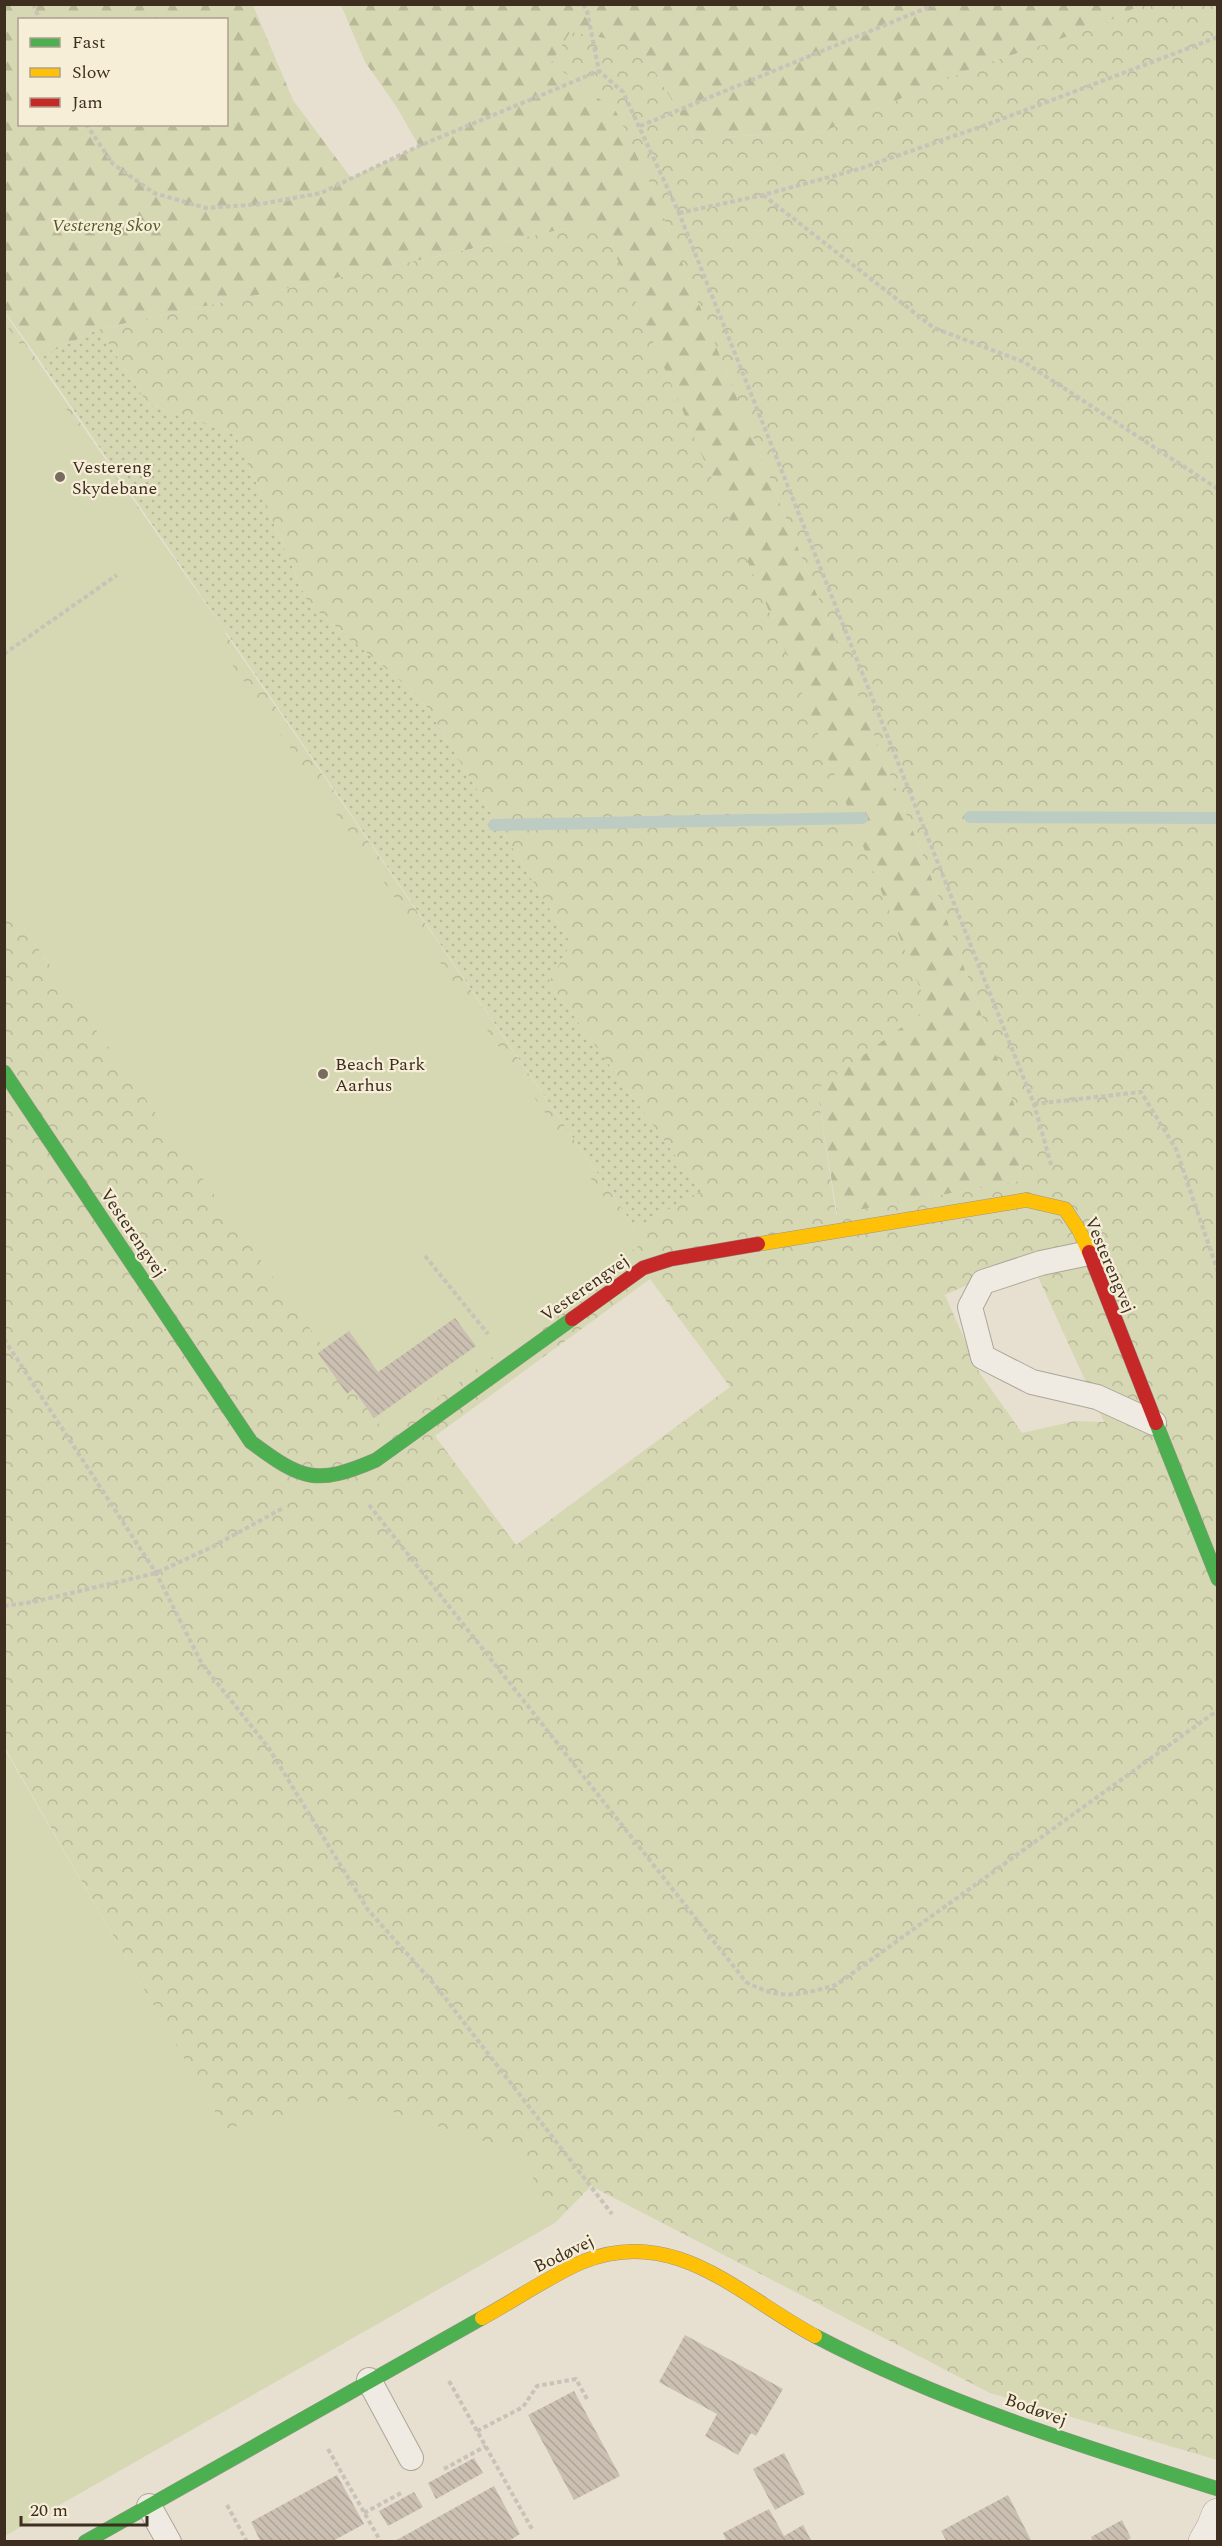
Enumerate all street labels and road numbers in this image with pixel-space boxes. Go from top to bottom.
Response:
street label: Vesterengvej [93,1183,173,1283]
street label: Vesterengvej [1077,1212,1143,1318]
street label: Vesterengvej [535,1247,635,1329]
street label: Bodøvej [529,2228,599,2280]
street label: Bodøvej [1001,2386,1071,2434]

